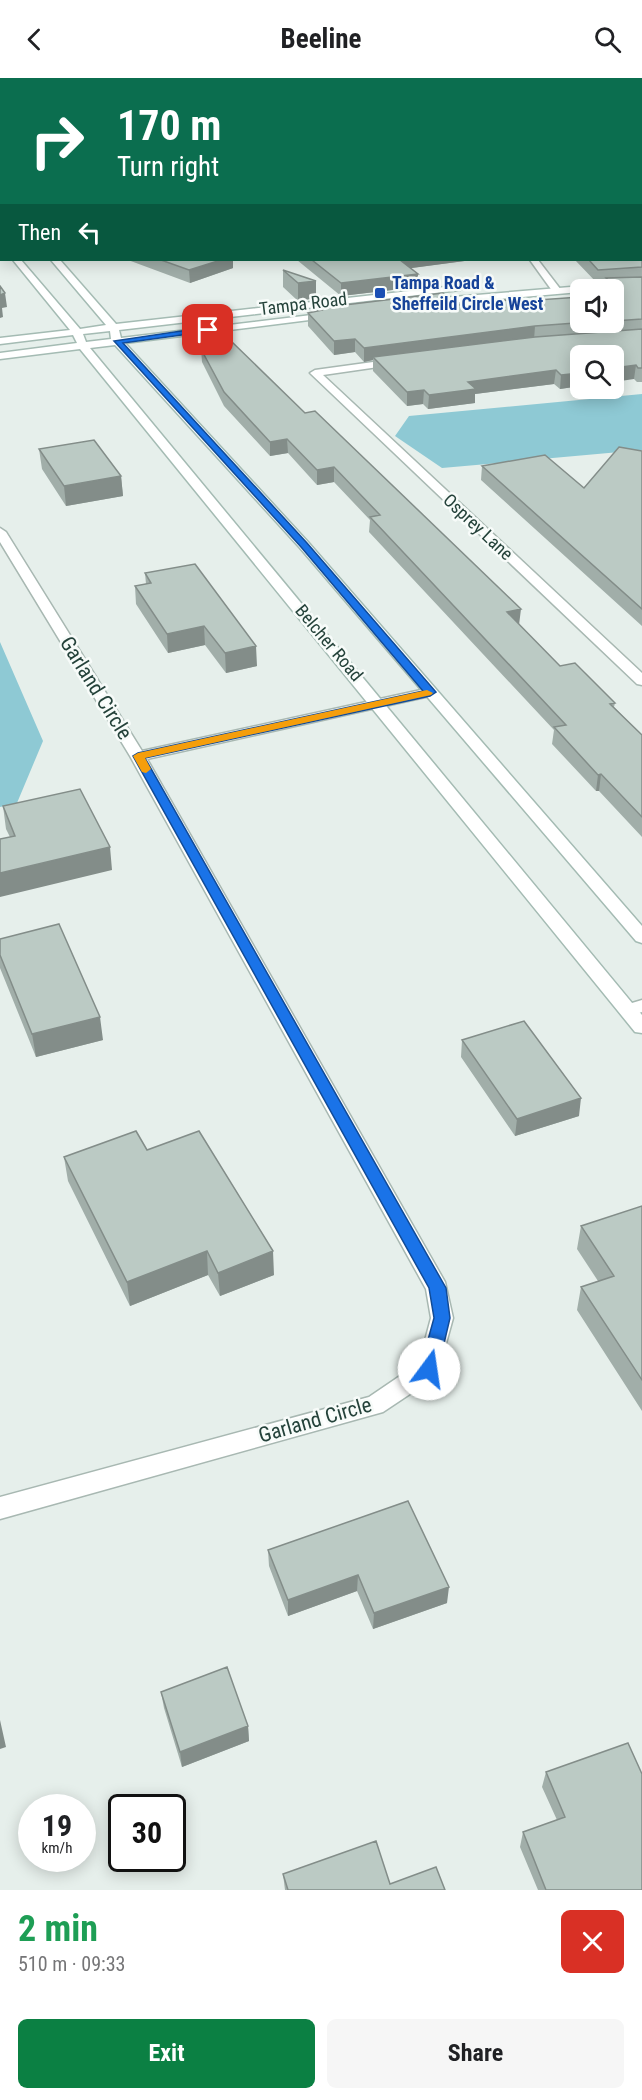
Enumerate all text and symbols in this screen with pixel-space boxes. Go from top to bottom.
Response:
icon: back [18,23,51,56]
text: Beeline [281,23,361,55]
icon: search [591,23,624,56]
text: 170 m [117,101,222,150]
icon: right [18,102,96,180]
text: Turn right [117,151,219,183]
icon: left [73,216,106,249]
text: Then [18,220,61,245]
place label: Tampa Road & Sheffeild Circle West [392,272,544,314]
map controls [570,279,624,399]
button: sound [570,279,624,333]
marker: Tampa Road & Sheffeild Circle West [373,286,387,300]
street label: Tampa Road [258,288,348,319]
pin [182,304,233,355]
icon: arrive [191,313,224,346]
button: search [570,345,624,399]
street label: Osprey Lane [439,489,518,564]
street label: Belcher Road [291,600,368,685]
street label: Garland Circle [55,632,137,744]
position arrow [397,1337,461,1401]
street label: Garland Circle [256,1392,374,1448]
speed limit sign: 30 [108,1794,186,1872]
text: 19 [42,1808,72,1843]
text: km/h [42,1839,72,1857]
text: 2 min [18,1908,98,1950]
button: close [561,1910,624,1973]
text: 510 m · 09:33 [18,1952,125,1976]
button: Exit [18,2019,315,2088]
button: Share [327,2019,624,2088]

